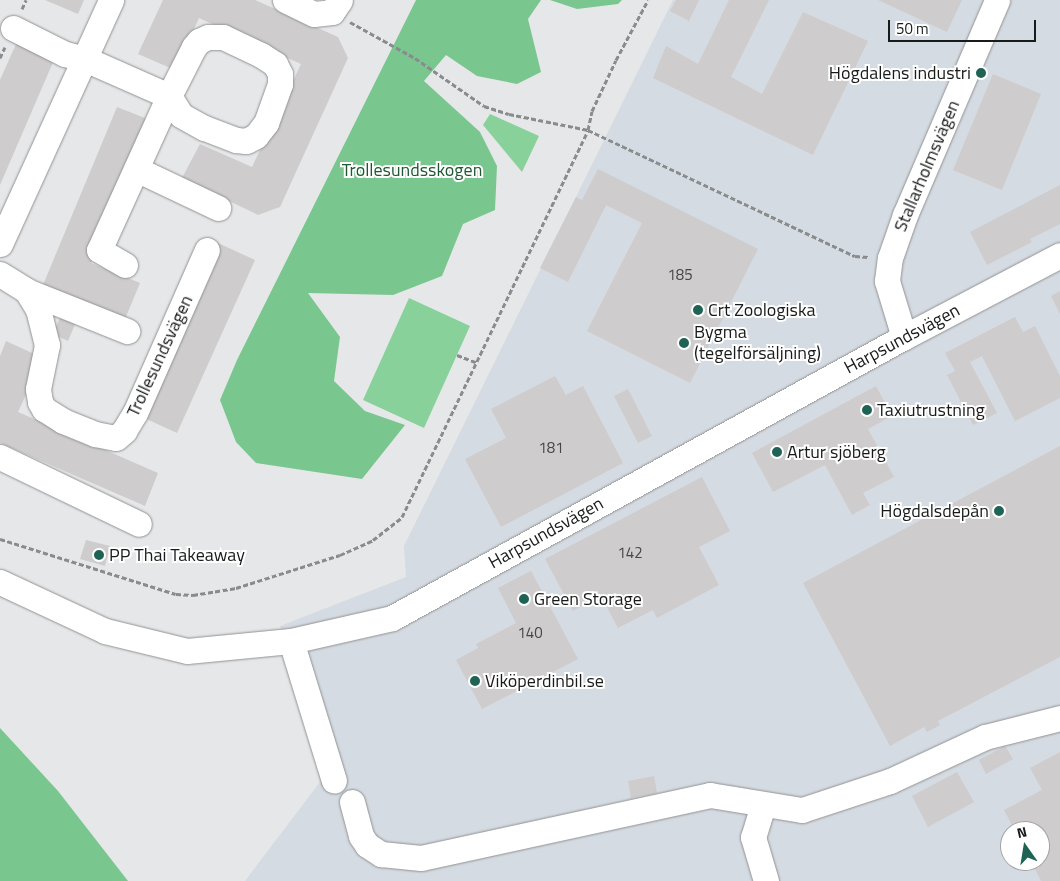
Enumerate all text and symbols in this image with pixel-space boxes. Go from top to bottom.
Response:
scale bar [890,10,1038,42]
text: 50 m [896,17,929,40]
place label: Högdalens industri [829,62,971,84]
marker: Högdalens industri [975,67,987,79]
street label: Stallarholmsvägen [890,97,964,235]
park label: Trollesundsskogen [342,159,482,181]
house number: 185 [667,266,693,284]
street label: Trollesundsvägen [122,292,198,420]
place label: Crt Zoologiska [708,299,816,321]
street label: Harpsundsvägen [841,299,963,379]
marker: Crt Zoologiska [692,304,704,316]
place label: Bygma (tegelförsäljning) [694,322,821,364]
marker: Bygma (tegelförsäljning) [678,337,690,349]
place label: Taxiutrustning [877,399,985,421]
marker: Taxiutrustning [861,404,873,416]
house number: 181 [538,439,564,457]
place label: Artur sjöberg [787,441,886,463]
marker: Artur sjöberg [771,446,783,458]
street label: Harpsundsvägen [485,493,607,573]
place label: Högdalsdepån [880,500,989,522]
marker: Högdalsdepån [993,505,1005,517]
place label: PP Thai Takeaway [109,544,245,566]
house number: 142 [617,544,643,562]
marker: PP Thai Takeaway [93,549,105,561]
place label: Green Storage [534,588,642,610]
marker: Green Storage [518,593,530,605]
house number: 140 [517,624,543,642]
place label: Viköperdinbil.se [485,670,604,692]
marker: Viköperdinbil.se [469,675,481,687]
north arrow [1000,821,1050,871]
text: N [1015,821,1029,843]

